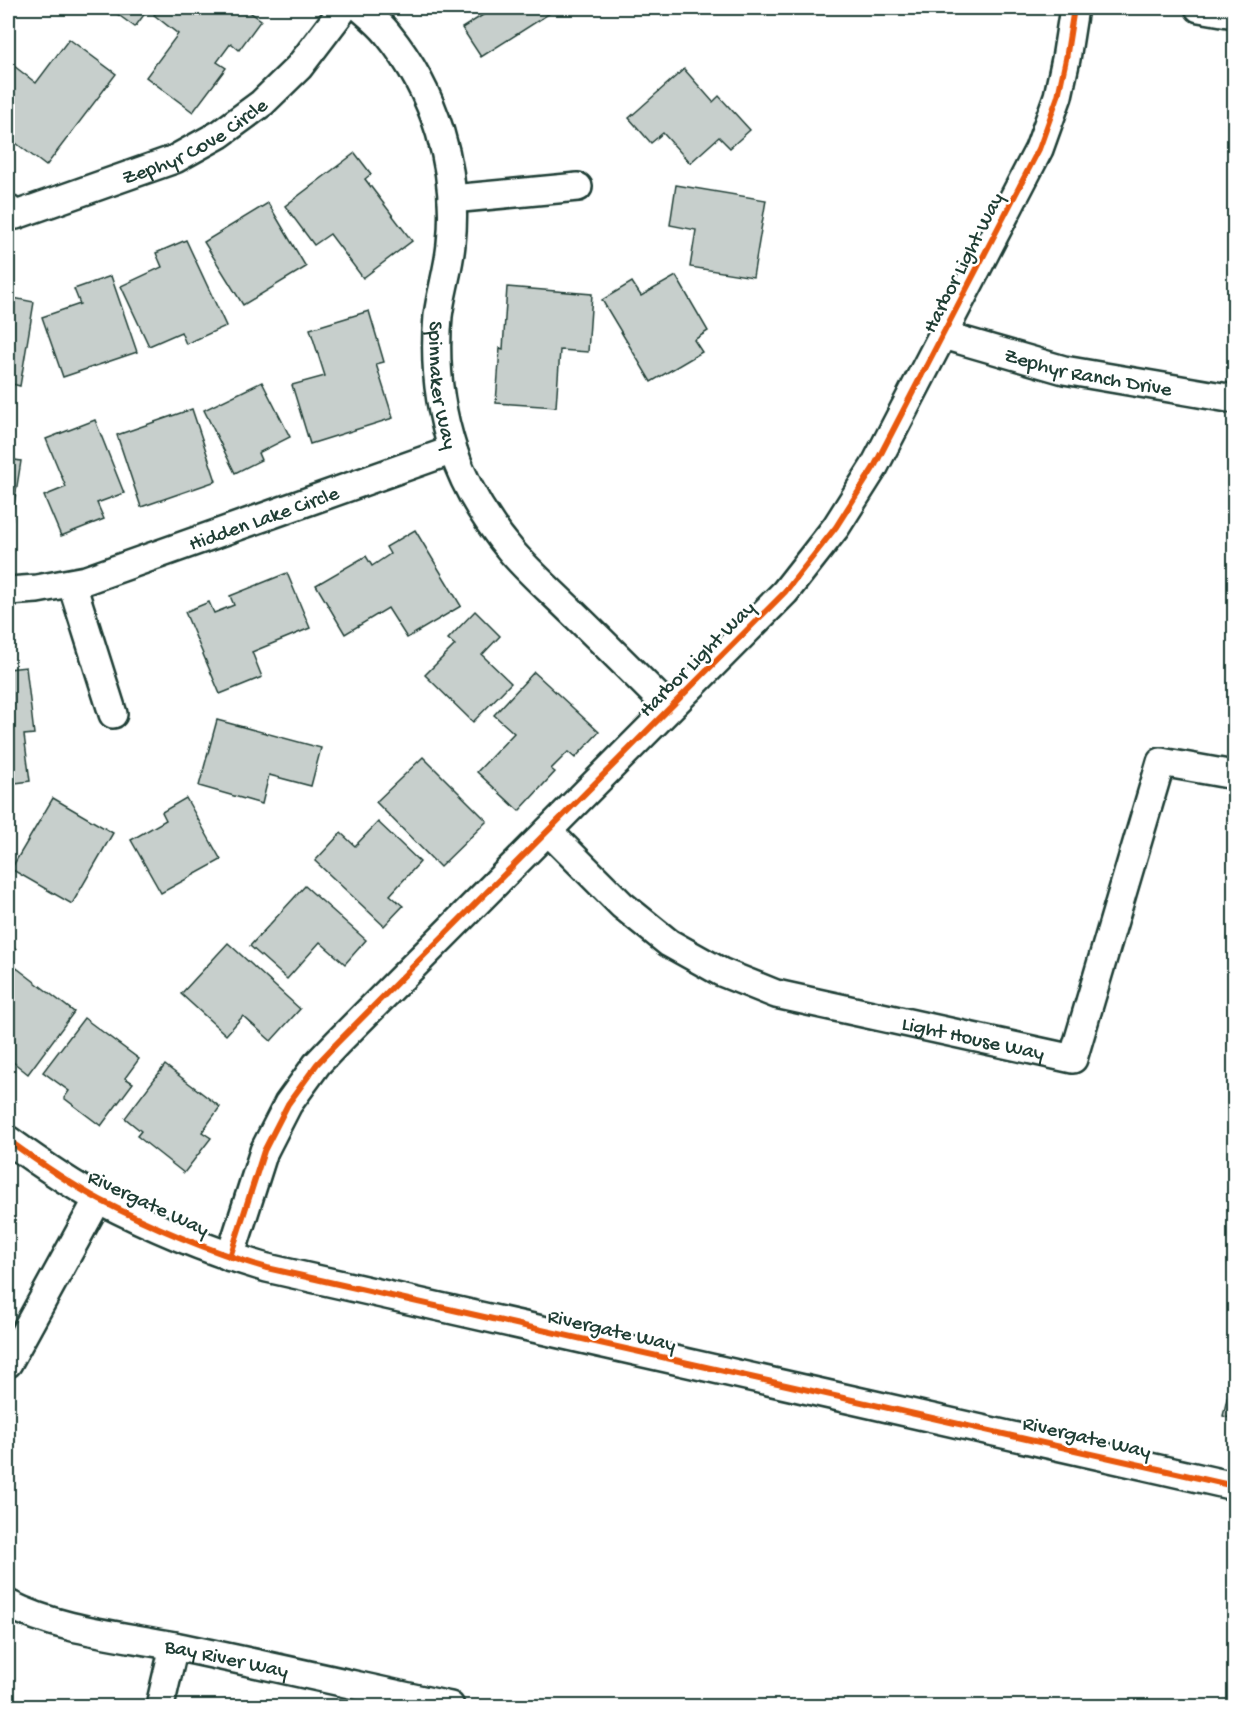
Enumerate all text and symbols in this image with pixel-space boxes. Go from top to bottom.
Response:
street label: Zephyr Cove Circle [119,93,275,193]
street label: Harbor Light Way [919,189,1011,338]
street label: Spinnaker Way [421,320,461,453]
street label: Zephyr Ranch Drive [1001,344,1174,404]
street label: Hidden Lake Circle [186,482,344,559]
street label: Harbor Light Way [635,597,762,724]
street label: Light House Way [899,1013,1046,1068]
street label: Rivergate Way [83,1166,212,1244]
street label: Rivergate Way [545,1306,678,1359]
street label: Rivergate Way [1020,1413,1153,1466]
street label: Bay River Way [161,1635,290,1686]

